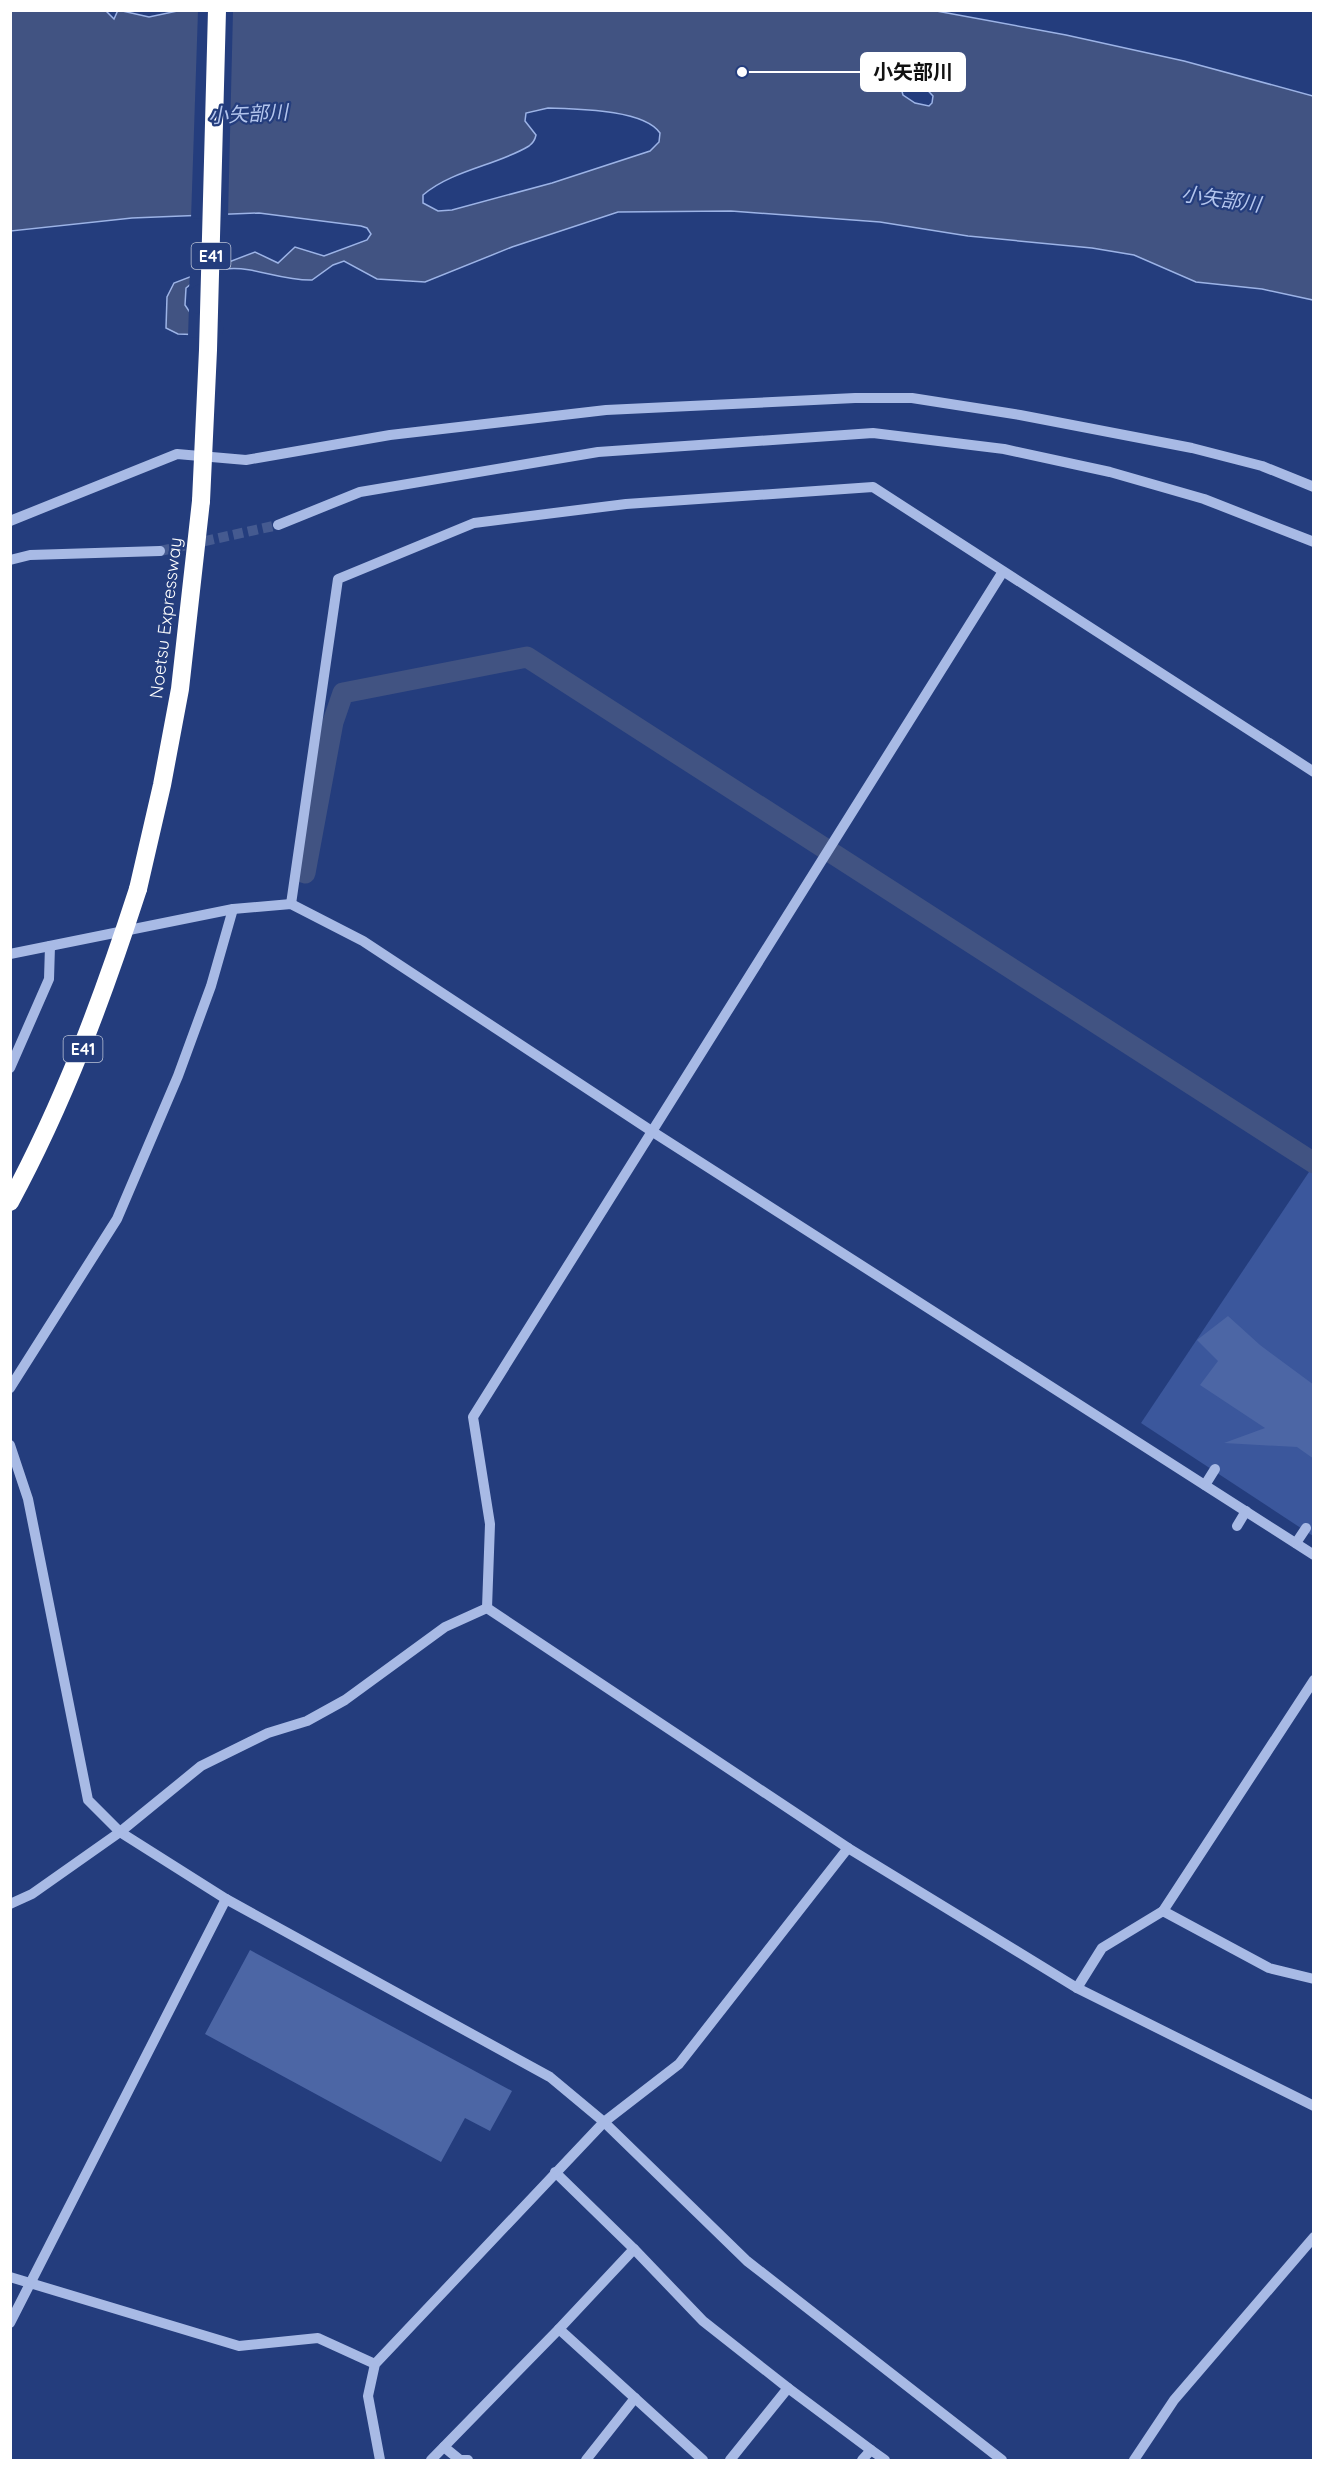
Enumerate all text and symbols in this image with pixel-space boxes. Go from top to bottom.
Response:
callout: 小矢部川 [861,53,965,91]
text: 小矢部川 [873,59,953,84]
water label: 小矢部川 [207,99,291,128]
water label: 小矢部川 [1180,181,1264,217]
road number: E41 [192,243,230,269]
street label: Noetsu Expressway [144,536,187,700]
road number: E41 [64,1036,103,1062]

